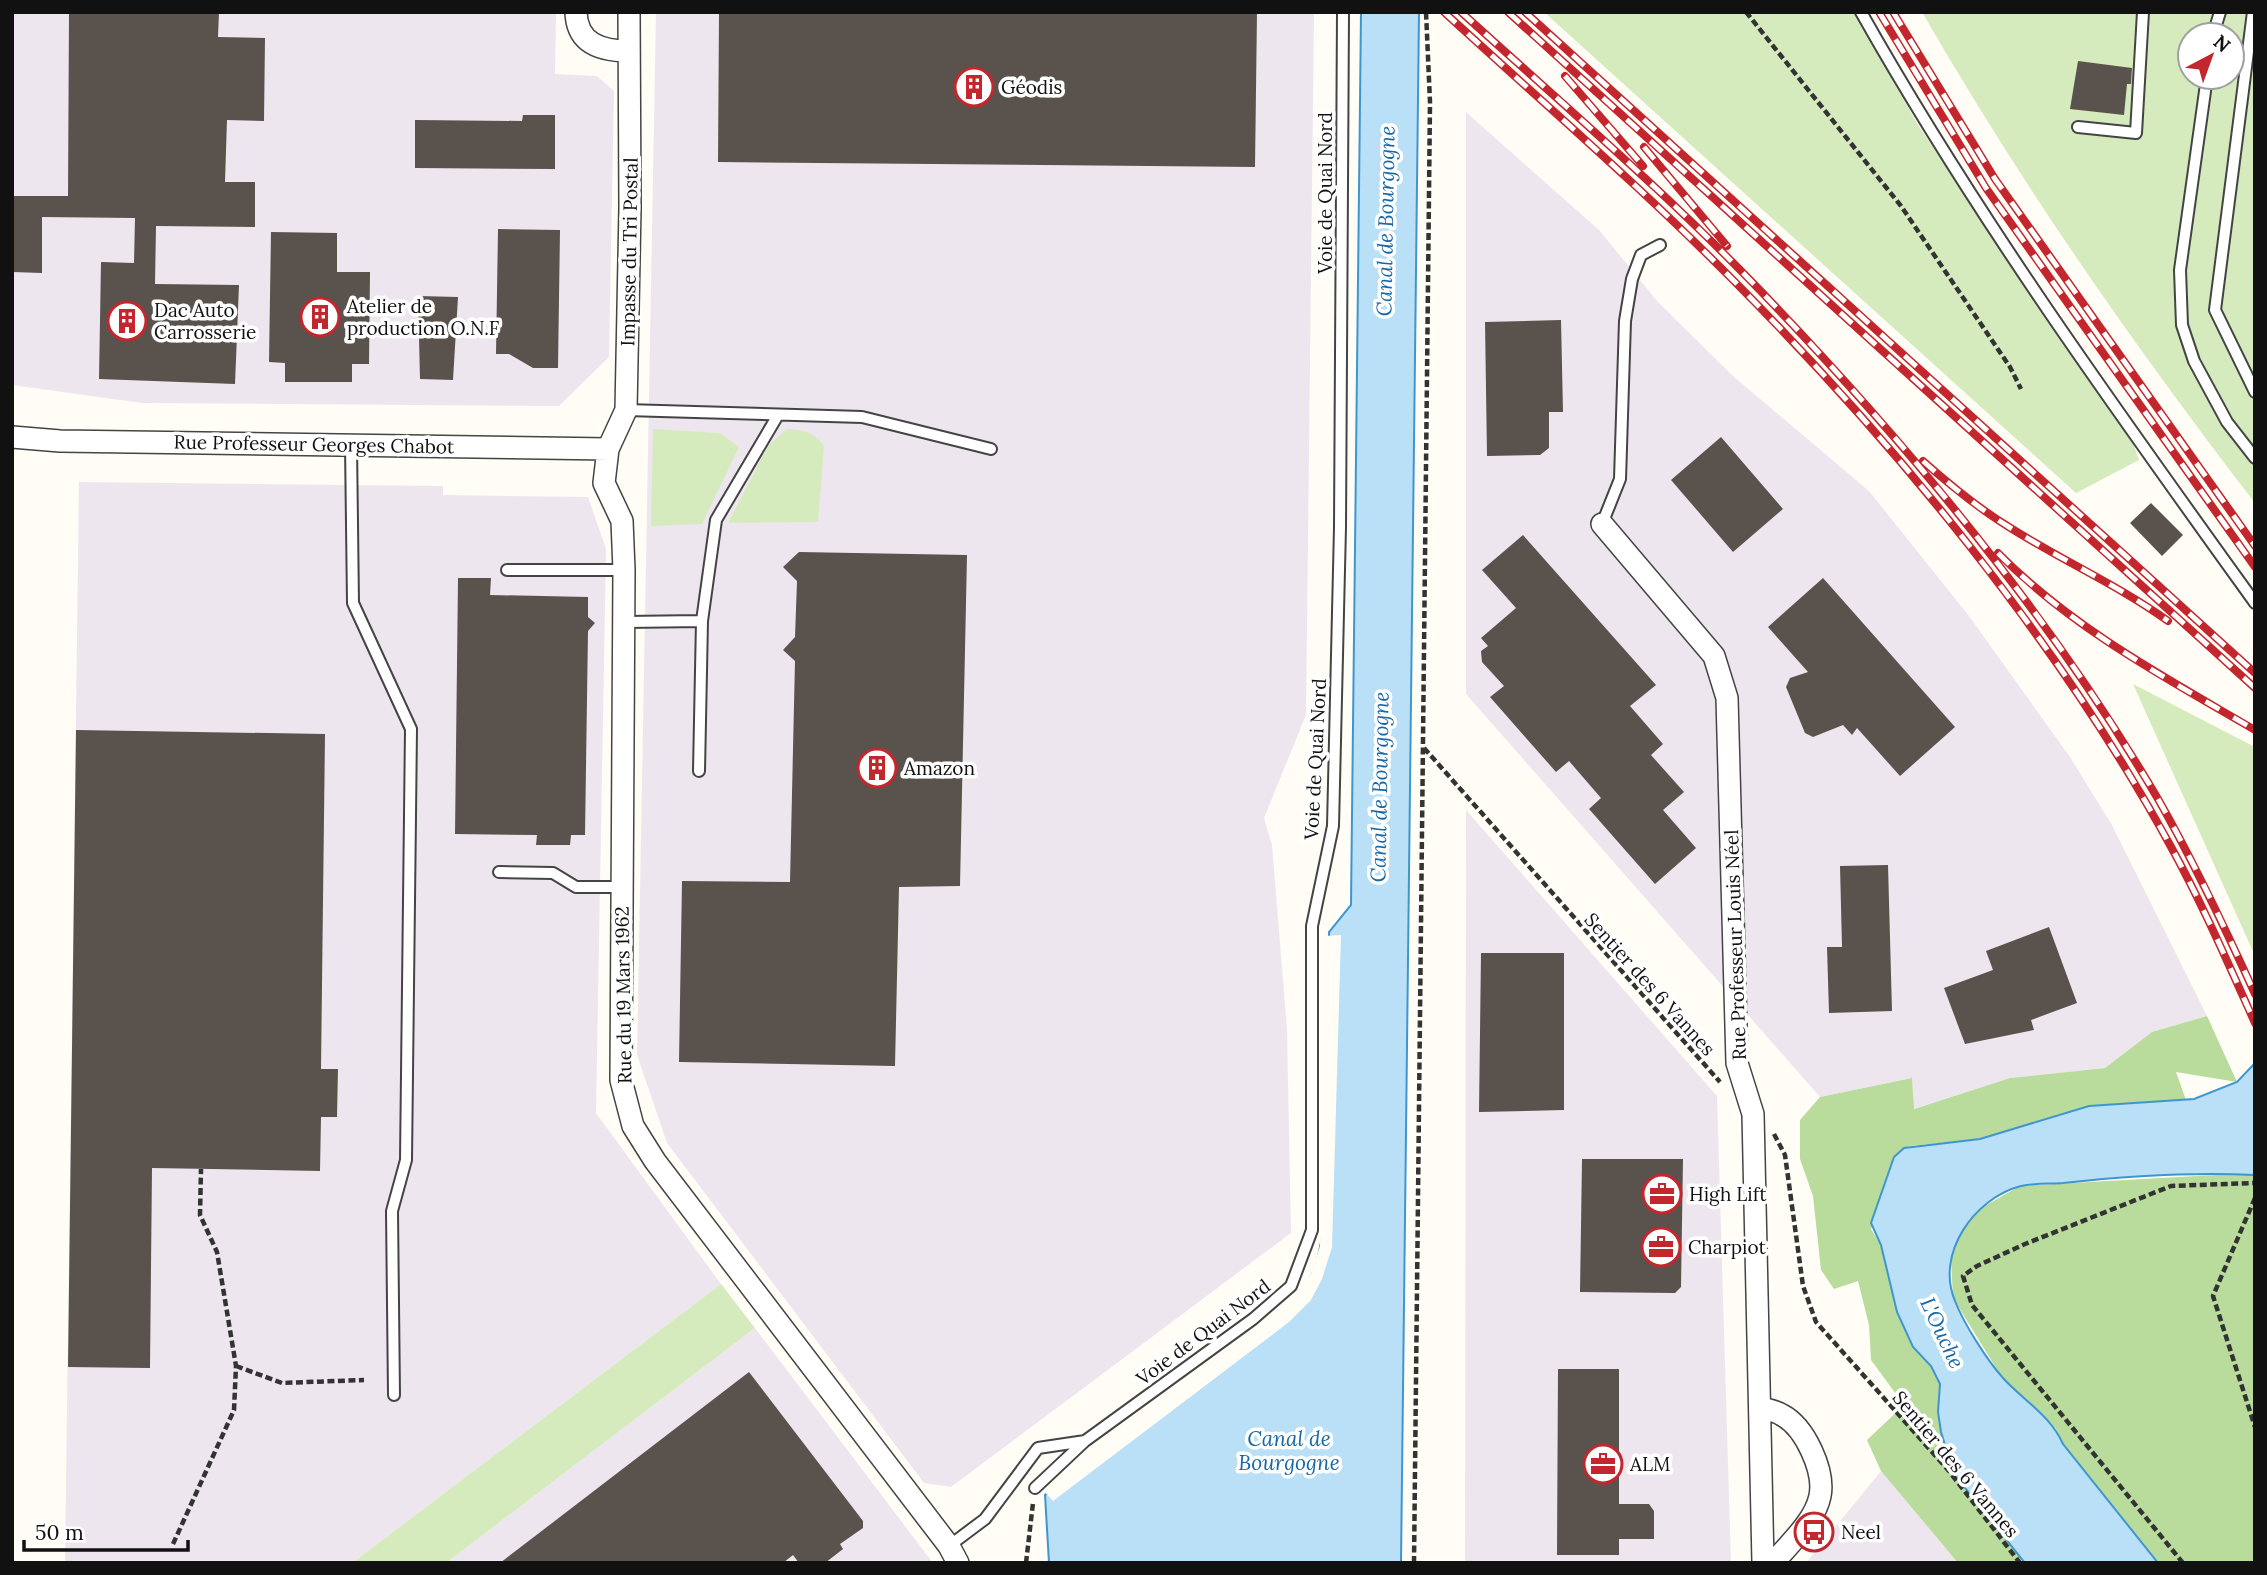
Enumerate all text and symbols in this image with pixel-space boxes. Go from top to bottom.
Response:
north arrow [2176,21,2246,91]
text: N [2209,29,2236,57]
building icon: Géodis [953,66,995,108]
place label: Géodis [1001,75,1062,99]
street label: Voie de Quai Nord [1313,112,1337,275]
water label: Canal de Bourgogne [1370,125,1401,317]
street label: Impasse du Tri Postal [615,157,643,347]
place label: Atelier de production O.N.F [346,294,499,340]
building icon: Atelier de production O.N.F [299,296,341,338]
place label: Dac Auto Carrosserie [154,298,256,344]
building icon: Dac Auto Carrosserie [106,300,148,342]
street label: Rue Professeur Georges Chabot [173,430,455,458]
street label: Voie de Quai Nord [1299,678,1331,841]
water label: Canal de Bourgogne [1364,691,1395,883]
building icon: Amazon [856,747,898,789]
place label: Amazon [903,756,975,780]
street label: Rue Professeur Louis Néel [1719,829,1751,1061]
street label: Rue du 19 Mars 1962 [609,906,637,1084]
street label: Sentier des 6 Vannes [1580,908,1721,1061]
office icon: High Lift [1641,1173,1683,1215]
place label: High Lift [1689,1182,1767,1206]
office icon: Charpiot [1640,1226,1682,1268]
place label: Charpiot [1688,1235,1766,1259]
street label: Voie de Quai Nord [1130,1274,1275,1391]
water label: L'Ouche [1914,1293,1971,1373]
street label: Sentier des 6 Vannes [1888,1386,2024,1542]
water label: Canal de Bourgogne [1238,1425,1340,1476]
office icon: ALM [1582,1443,1624,1485]
place label: ALM [1629,1452,1670,1476]
scale bar [24,1508,189,1552]
bus stop icon: Neel [1793,1511,1835,1553]
text: 50 m [35,1519,84,1546]
place label: Neel [1841,1520,1881,1544]

